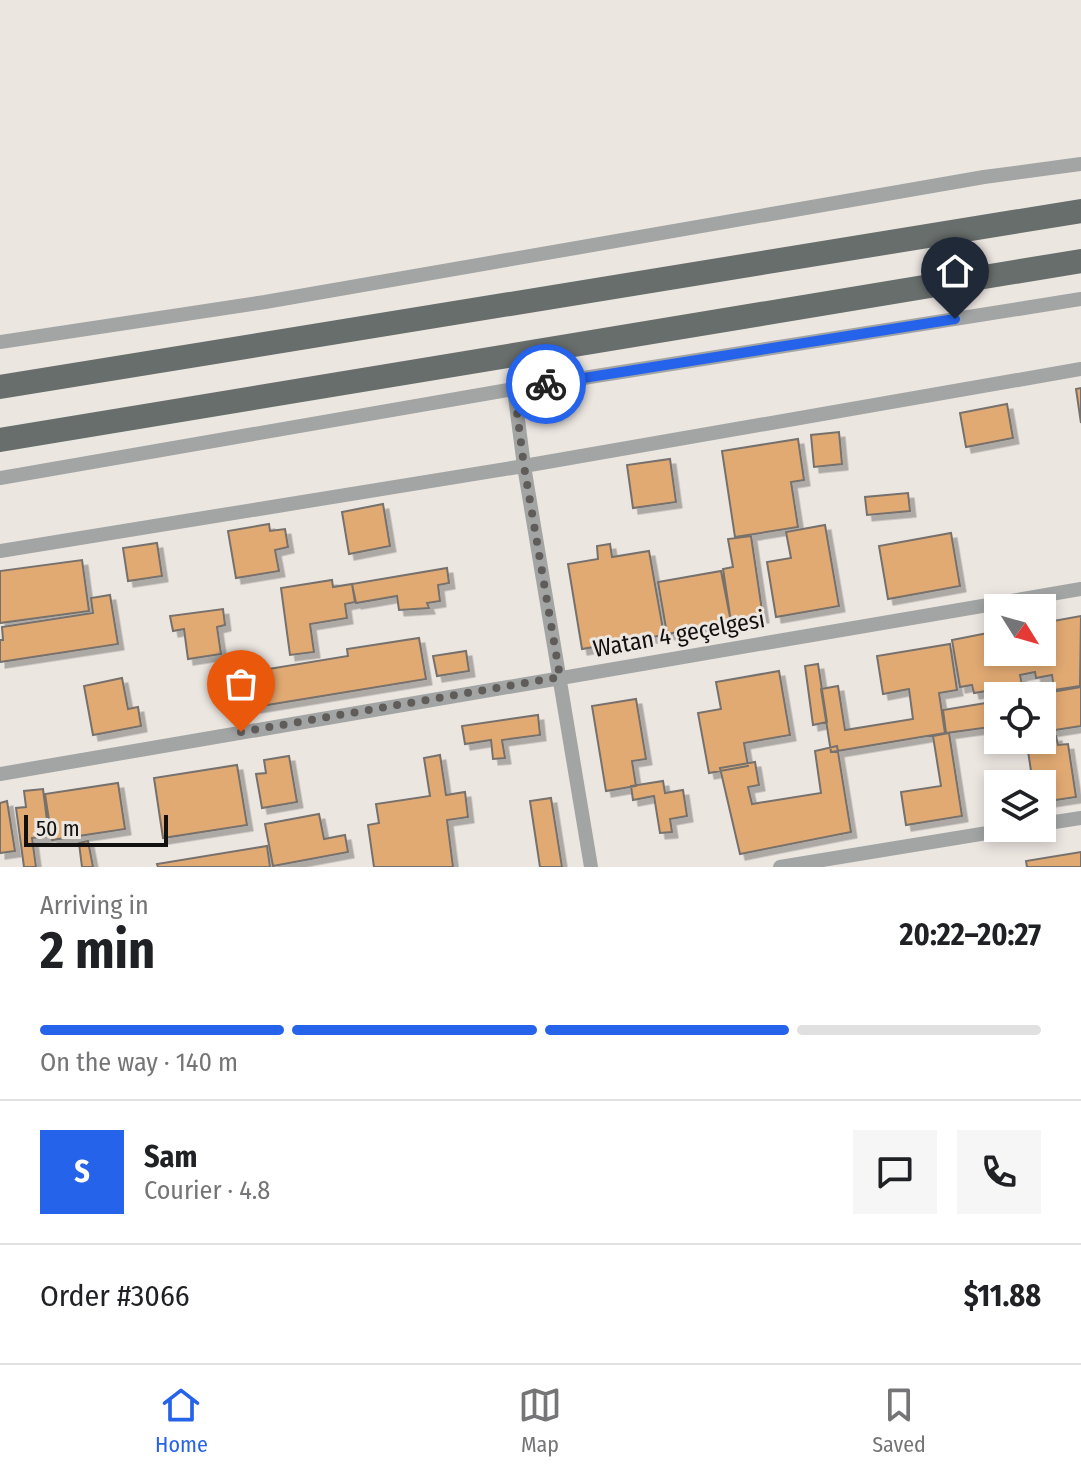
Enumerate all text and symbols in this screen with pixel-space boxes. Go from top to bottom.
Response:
pin [921,237,989,319]
icon: home [933,249,977,293]
courier [506,344,586,424]
icon: bike [524,362,568,406]
north arrow [984,594,1056,666]
map controls [984,594,1056,842]
street label: Watan 4 geçelgesi [591,605,767,663]
pin [207,650,275,732]
icon: bag [219,662,263,706]
button: locate [984,682,1056,754]
button: layers [984,770,1056,842]
scale bar [24,811,168,847]
text: 50 m [36,815,80,842]
text: Arriving in [40,890,149,921]
text: 20:22–20:27 [900,917,1041,953]
text: 2 min [40,919,155,982]
text: On the way · 140 m [40,1047,238,1078]
button: chat [853,1130,937,1214]
button: phone [957,1130,1041,1214]
text: Sam [144,1139,197,1175]
text: S [74,1154,90,1190]
text: Courier · 4.8 [144,1175,270,1206]
text: Order #3066 [40,1278,190,1314]
text: $11.88 [964,1278,1041,1314]
tab: Home [155,1383,208,1458]
tab: Map [518,1383,562,1458]
tab: Saved [872,1383,926,1458]

